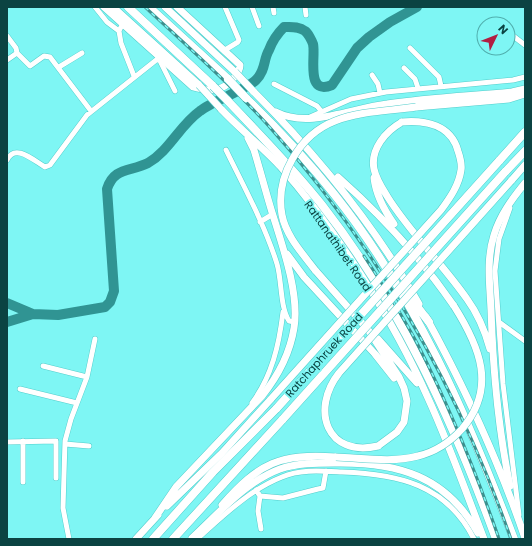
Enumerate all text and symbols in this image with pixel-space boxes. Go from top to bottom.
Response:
north arrow [476,16,516,56]
text: N [495,21,512,38]
street label: Rattanathibet Road [301,197,375,295]
street label: Ratchaphruek Road [282,309,366,401]

